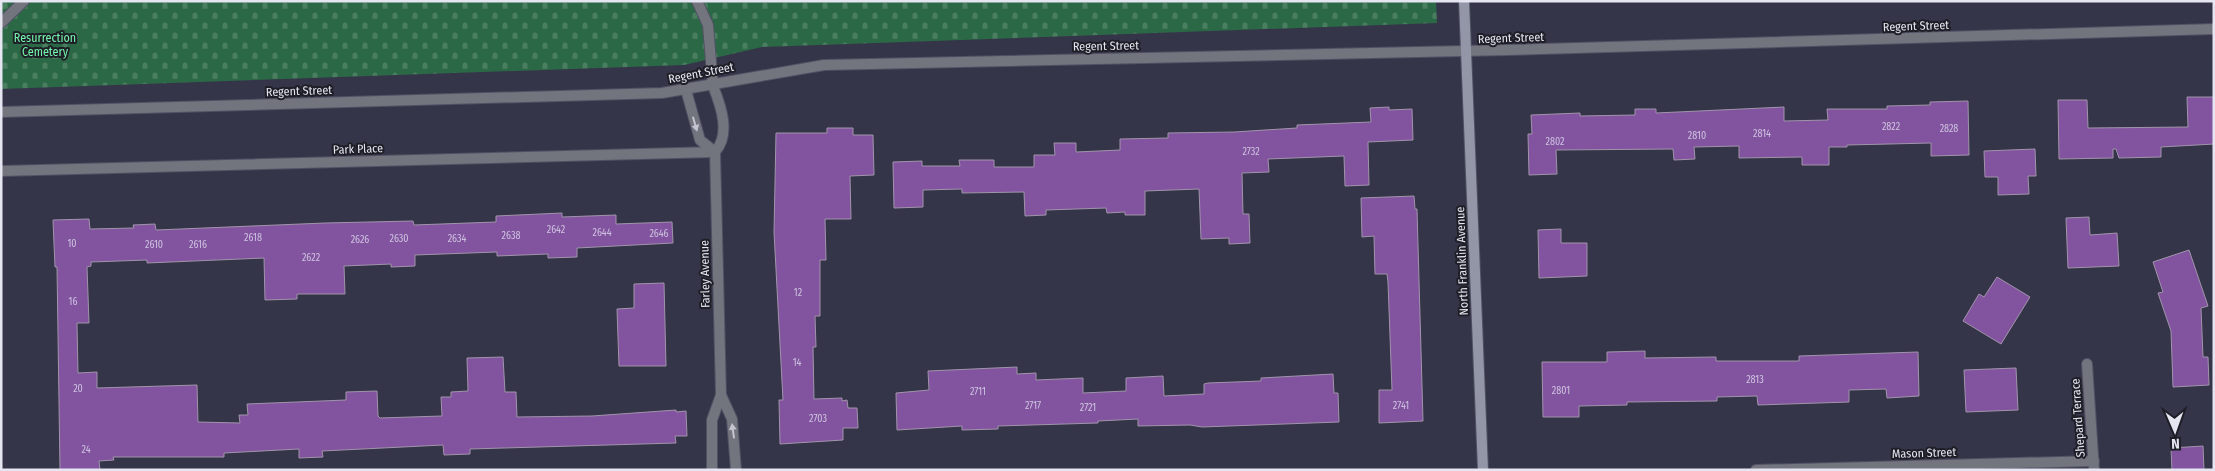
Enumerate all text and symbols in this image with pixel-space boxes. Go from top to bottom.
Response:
street label: Regent Street [1883,18,1949,34]
street label: Regent Street [1478,30,1544,46]
park label: Resurrection Cemetery [14,31,76,59]
street label: Regent Street [1073,38,1139,54]
street label: Regent Street [667,60,735,86]
street label: Regent Street [266,83,332,99]
one-way arrow [692,117,700,132]
house number: 2822 [1882,121,1901,133]
house number: 2828 [1940,123,1958,135]
house number: 2814 [1753,128,1771,140]
house number: 2810 [1688,130,1706,142]
house number: 2802 [1546,136,1565,148]
street label: Park Place [333,141,383,157]
house number: 2732 [1242,146,1260,158]
street label: North Franklin Avenue [1453,206,1471,316]
house number: 2642 [547,224,566,236]
house number: 2644 [592,227,612,239]
house number: 2646 [649,228,669,240]
house number: 2638 [502,230,520,242]
house number: 2618 [244,232,262,244]
house number: 2630 [389,233,409,245]
house number: 2634 [448,233,466,245]
house number: 2626 [351,234,369,246]
house number: 10 [67,238,77,250]
house number: 2610 [145,239,163,251]
house number: 2616 [189,239,207,251]
street label: Farley Avenue [697,240,713,308]
house number: 2622 [302,252,321,264]
house number: 12 [794,287,803,299]
house number: 16 [69,296,77,308]
house number: 14 [793,357,802,369]
house number: 2813 [1746,374,1764,386]
street label: Shepard Terrace [2068,378,2088,458]
house number: 20 [73,383,83,395]
house number: 2801 [1552,385,1570,397]
house number: 2711 [970,386,986,398]
house number: 2717 [1025,400,1041,412]
house number: 2741 [1393,400,1409,412]
house number: 2721 [1080,402,1096,414]
north arrow [2150,406,2200,456]
house number: 2703 [809,413,827,425]
one-way arrow [729,423,737,439]
text: N [2171,435,2180,452]
house number: 24 [81,444,91,456]
street label: Mason Street [1892,445,1957,461]

